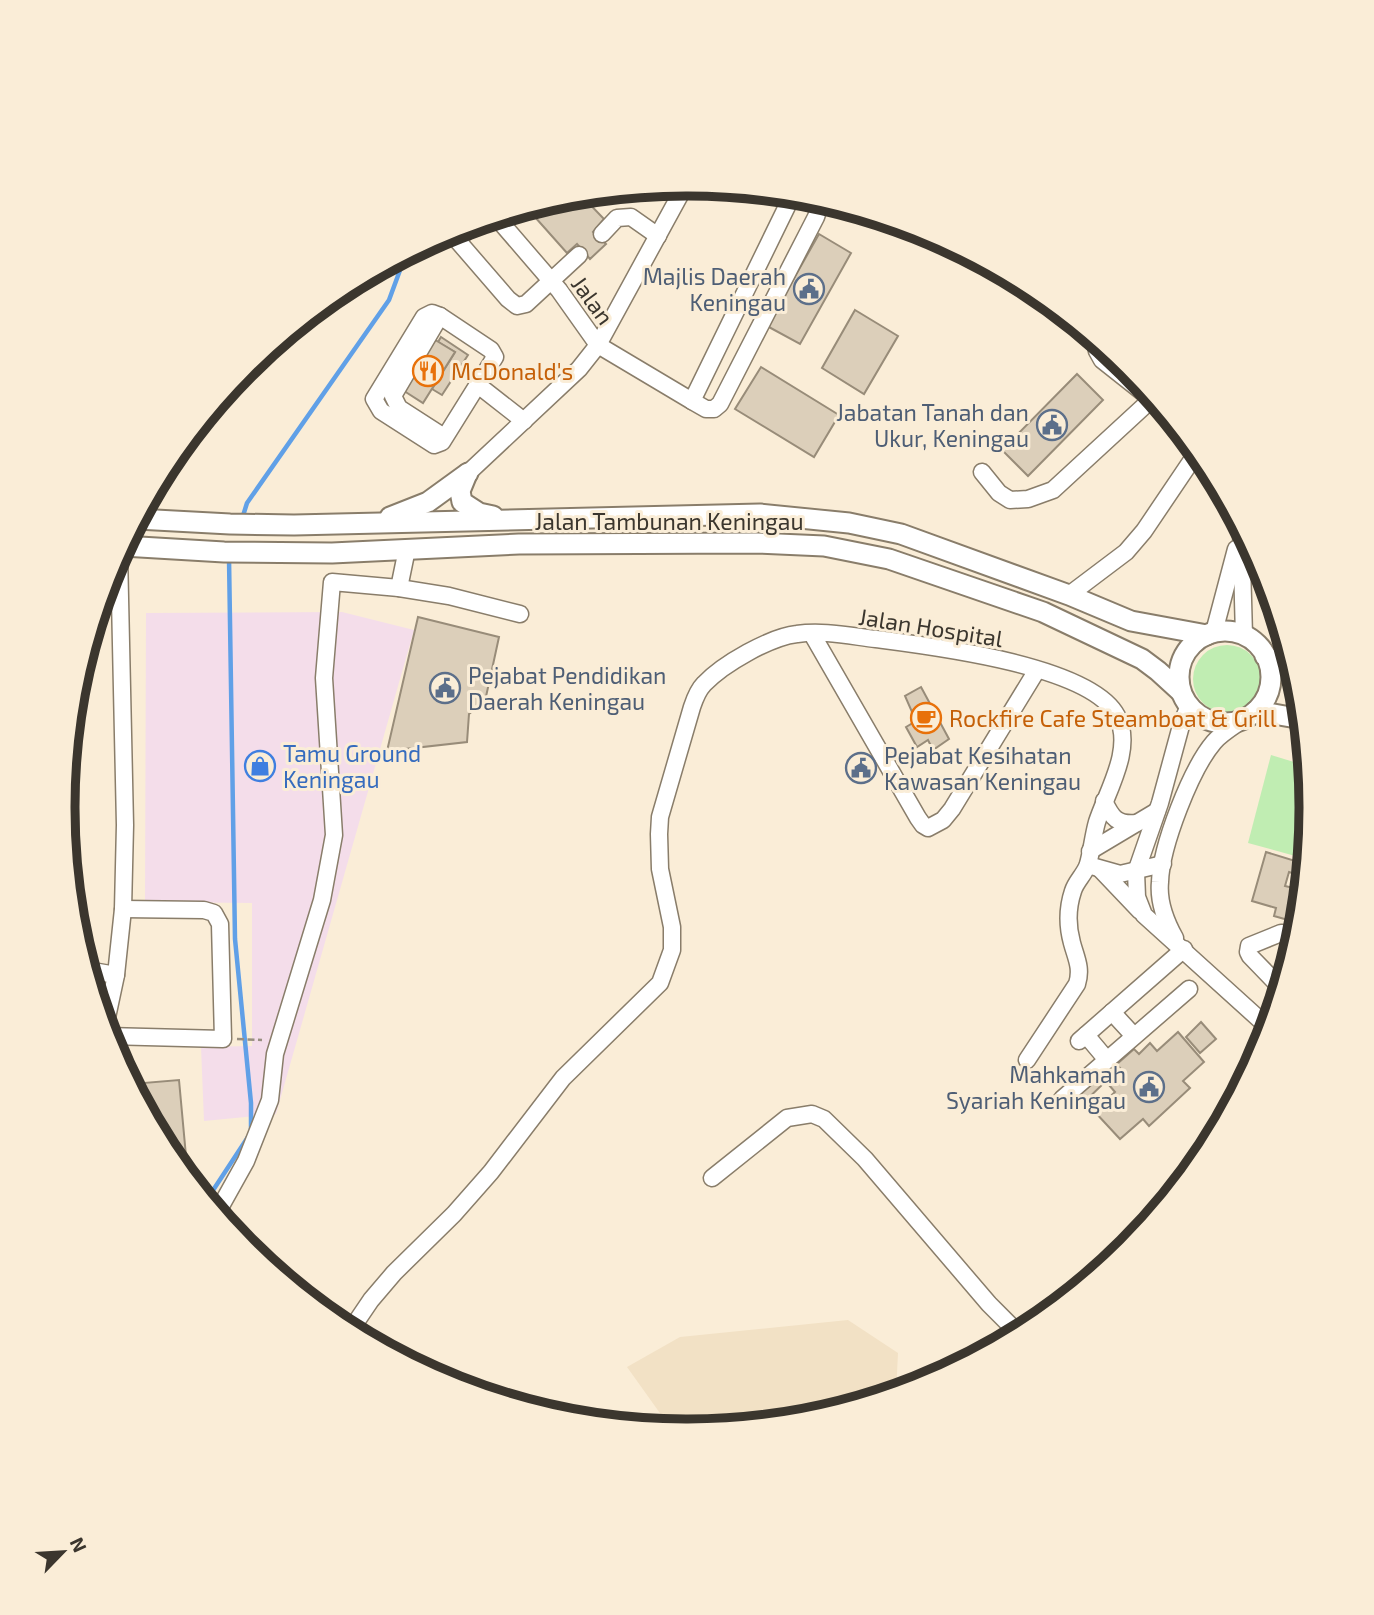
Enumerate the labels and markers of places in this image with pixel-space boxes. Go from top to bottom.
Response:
place label: Majlis Daerah Keningau [643,262,786,316]
public building icon: Majlis Daerah Keningau [792,272,826,306]
restaurant icon: McDonald's [411,354,445,388]
place label: McDonald's [451,357,573,385]
place label: Jabatan Tanah dan Ukur, Keningau [836,398,1029,452]
public building icon: Jabatan Tanah dan Ukur, Keningau [1035,408,1069,442]
place label: Pejabat Pendidikan Daerah Keningau [468,661,666,715]
public building icon: Pejabat Pendidikan Daerah Keningau [428,671,462,705]
cafe icon: Rockfire Cafe Steamboat & Grill [909,701,943,735]
place label: Rockfire Cafe Steamboat & Grill [949,704,1277,732]
place label: Tamu Ground Keningau [283,739,421,793]
place label: Pejabat Kesihatan Kawasan Keningau [884,741,1081,795]
shop icon: Tamu Ground Keningau [243,749,277,783]
public building icon: Pejabat Kesihatan Kawasan Keningau [844,751,878,785]
place label: Mahkamah Syariah Keningau [946,1060,1126,1114]
public building icon: Mahkamah Syariah Keningau [1132,1070,1166,1104]

